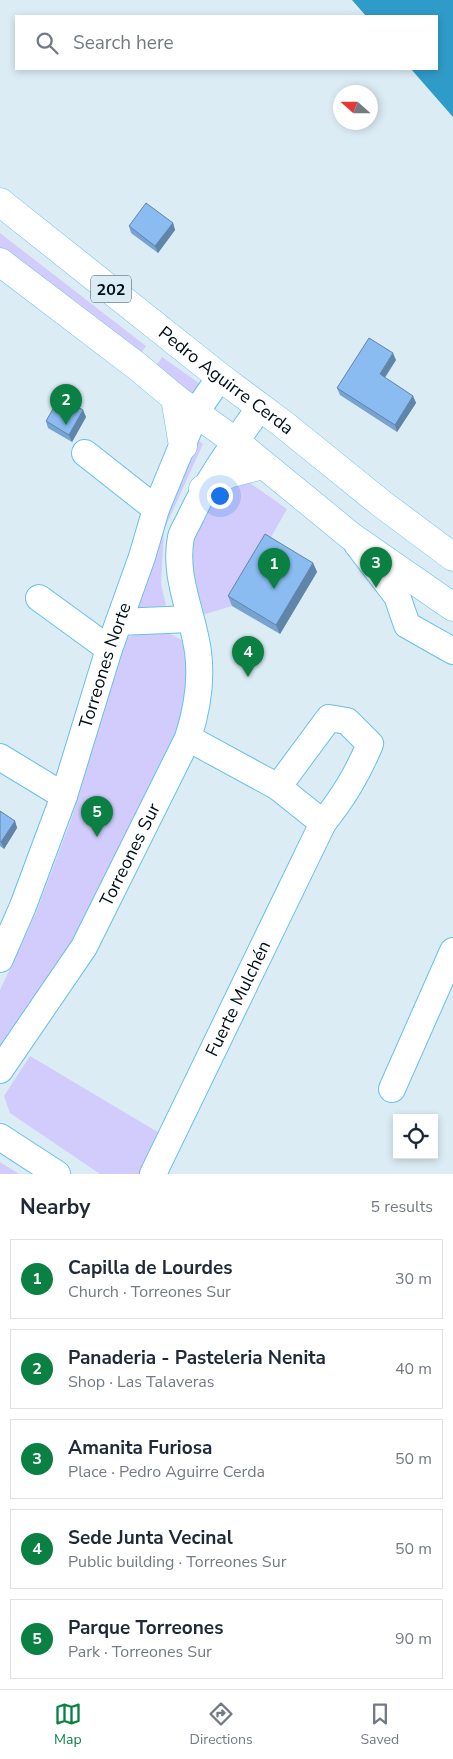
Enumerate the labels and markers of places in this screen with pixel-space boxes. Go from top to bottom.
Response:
pin: 2 [50,384,82,425]
pin: 3 [360,547,392,588]
pin: 1 [258,548,290,589]
pin: 4 [232,636,264,677]
pin: 5 [81,796,113,837]

